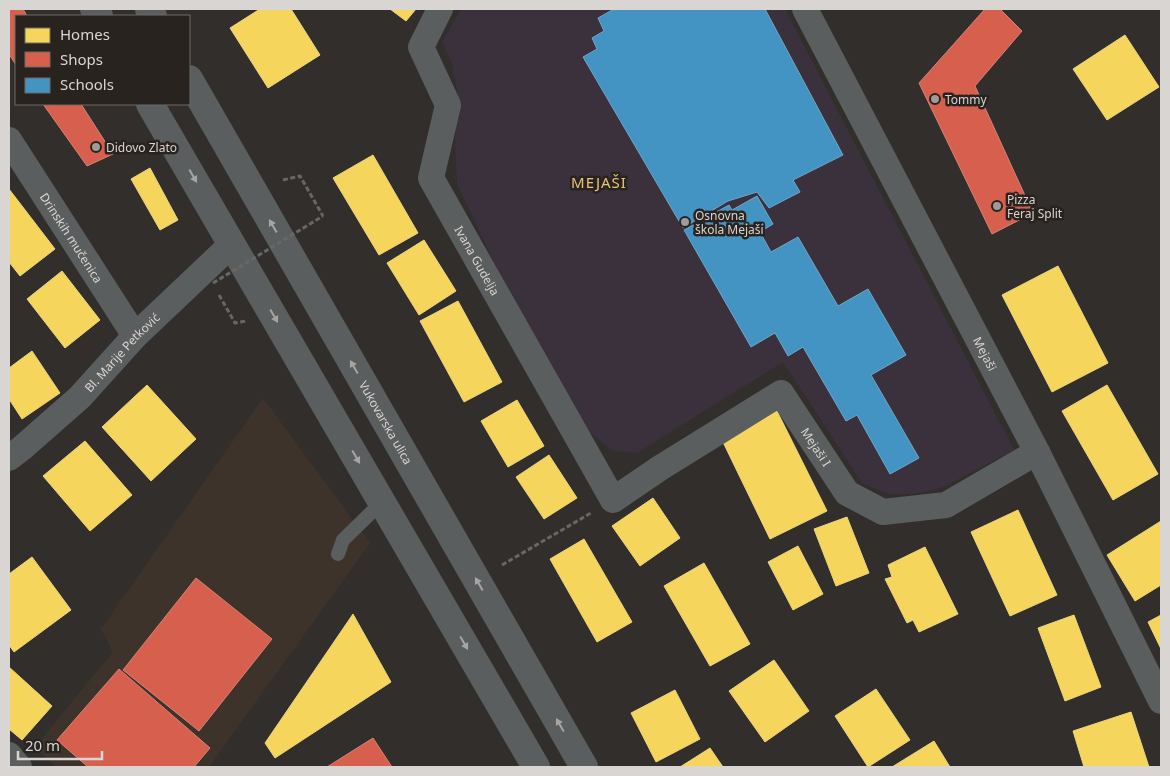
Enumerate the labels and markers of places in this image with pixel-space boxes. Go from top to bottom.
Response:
place label: Tommy [945,91,988,108]
marker: Tommy [929,93,941,105]
place label: Didovo Zlato [106,139,177,156]
marker: Didovo Zlato [90,141,102,153]
place label: Pizza Feraj Split [1007,191,1063,222]
marker: Pizza Feraj Split [991,200,1003,212]
place label: Osnovna škola Mejaši [695,207,764,238]
marker: Osnovna škola Mejaši [679,216,691,228]

